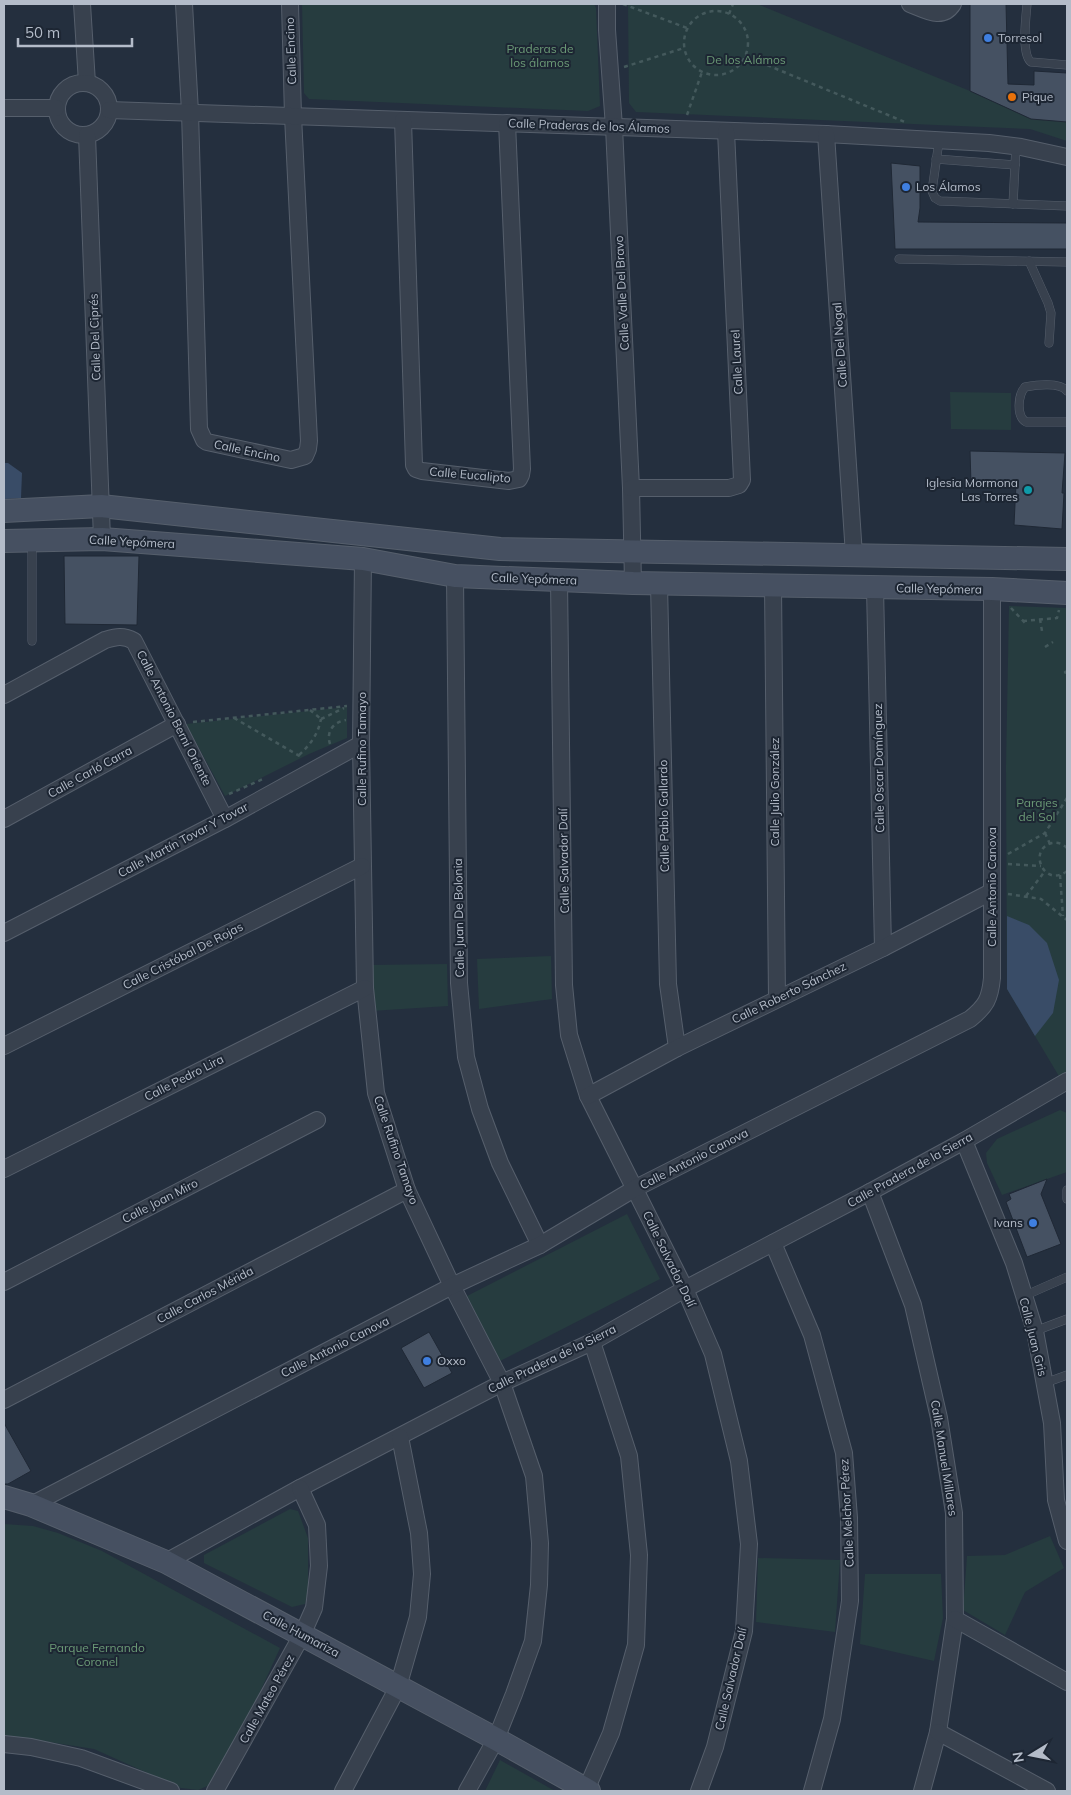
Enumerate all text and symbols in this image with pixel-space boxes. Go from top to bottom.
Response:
scale bar [18,15,131,47]
street label: Calle Encino [282,17,299,85]
text: 50 m [25,23,60,42]
place label: Torresol [998,30,1042,45]
marker: Torresol [982,32,994,44]
park label: Praderas de los álamos [506,41,574,70]
park label: De los Alámos [706,52,786,67]
place label: Pique [1022,89,1053,104]
marker: Pique [1006,91,1018,103]
street label: Calle Praderas de los Álamos [508,115,670,136]
place label: Los Álamos [916,179,981,194]
marker: Los Álamos [900,181,912,193]
street label: Calle Valle Del Bravo [611,235,632,351]
street label: Calle Del Ciprés [85,293,104,381]
street label: Calle Del Nogal [829,302,850,388]
street label: Calle Laurel [727,329,746,395]
street label: Calle Encino [213,436,282,465]
street label: Calle Eucalipto [429,463,511,486]
place label: Iglesia Mormona Las Torres [926,475,1018,504]
marker: Iglesia Mormona Las Torres [1022,484,1034,496]
street label: Calle Yepómera [89,532,175,551]
street label: Calle Yepómera [491,570,577,587]
street label: Calle Yepómera [896,580,982,597]
street label: Calle Antonio Berni Oriente [134,648,215,788]
street label: Calle Rufino Tamayo [354,692,369,806]
street label: Calle Oscar Domínguez [870,703,887,833]
street label: Calle Julio González [767,738,782,846]
street label: Calle Carló Carra [45,742,135,801]
street label: Calle Pablo Gallardo [655,759,672,872]
park label: Parajes del Sol [1016,795,1058,824]
street label: Calle Martín Tovar Y Tovar [115,799,251,880]
street label: Calle Salvador Dalí [555,807,572,914]
street label: Calle Antonio Canova [984,827,999,947]
street label: Calle Juan De Bolonia [450,858,467,978]
street label: Calle Cristóbal De Rojas [120,919,245,992]
street label: Calle Roberto Sánchez [729,958,848,1027]
street label: Calle Pedro Lira [142,1051,226,1104]
street label: Calle Rufino Tamayo [371,1093,422,1206]
street label: Calle Antonio Canova [637,1125,751,1192]
street label: Calle Pradera de la Sierra [845,1129,975,1210]
street label: Calle Joan Miro [119,1175,200,1226]
street label: Calle Salvador Dalí [640,1208,700,1310]
place label: Ivans [993,1215,1023,1230]
marker: Ivans [1027,1217,1039,1229]
street label: Calle Carlos Mérida [154,1263,256,1326]
street label: Calle Juan Gris [1016,1296,1051,1378]
street label: Calle Antonio Canova [278,1313,392,1380]
street label: Calle Pradera de la Sierra [485,1321,618,1396]
place label: Oxxo [437,1353,466,1368]
marker: Oxxo [421,1355,433,1367]
street label: Calle Manuel Millares [928,1399,961,1517]
street label: Calle Melchor Pérez [836,1458,857,1568]
street label: Calle Humariza [260,1607,342,1660]
street label: Calle Salvador Dalí [711,1625,750,1732]
park label: Parque Fernando Coronel [49,1640,145,1669]
street label: Calle Mateo Pérez [236,1651,297,1746]
north arrow [1006,1730,1056,1780]
text: N [1008,1750,1028,1764]

